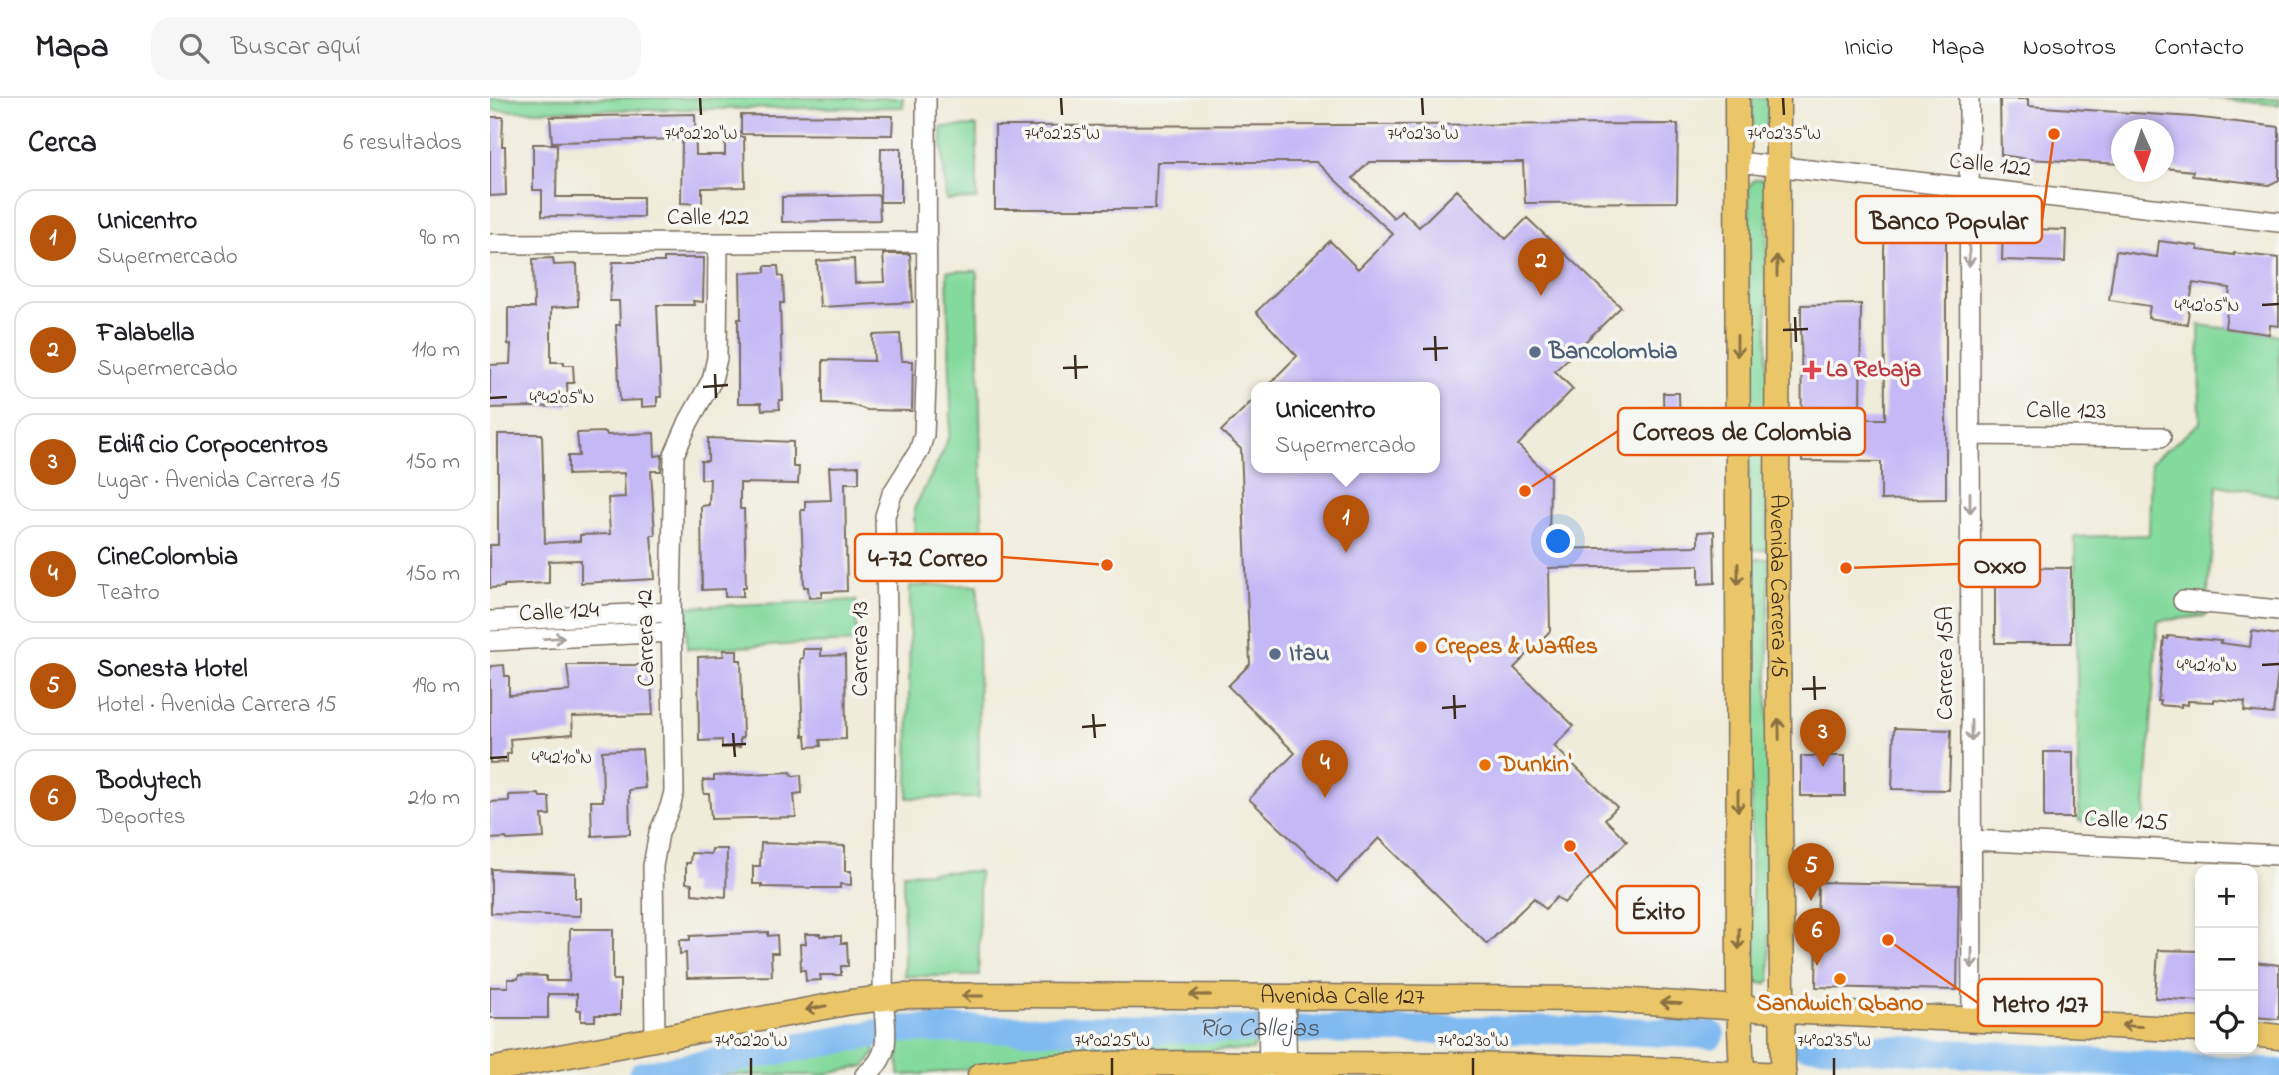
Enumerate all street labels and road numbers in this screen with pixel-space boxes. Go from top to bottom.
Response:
street label: Calle 122 [1947,144,2033,188]
street label: Calle 122 [667,201,749,236]
street label: Calle 123 [2025,394,2107,430]
street label: Avenida Carrera 15 [1759,494,1796,678]
street label: Carrera 12 [629,589,665,687]
street label: Calle 124 [518,593,600,633]
street label: Carrera 13 [844,601,879,697]
street label: Carrera 15A [1929,606,1964,720]
street label: Calle 125 [2083,802,2169,842]
street label: Avenida Calle 127 [1260,979,1425,1015]

